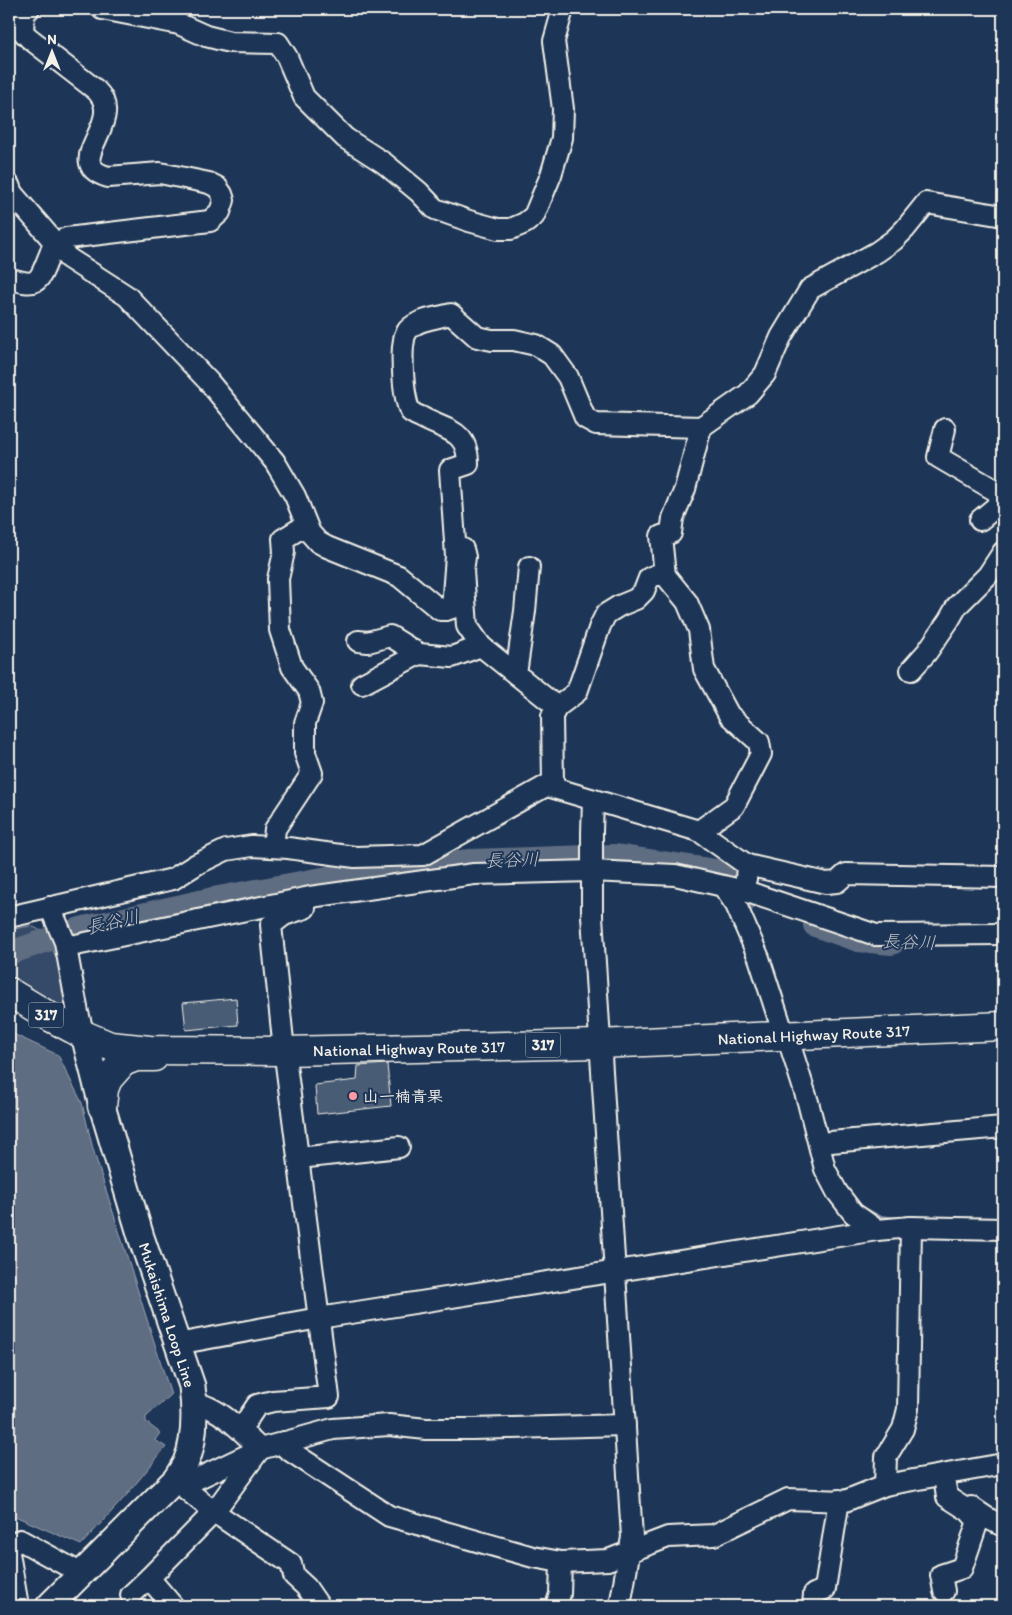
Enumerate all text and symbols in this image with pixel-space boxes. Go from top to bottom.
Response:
north arrow [28,28,78,78]
text: N [47,31,57,48]
water label: 長谷川 [485,848,539,872]
water label: 長谷川 [84,905,142,939]
water label: 長谷川 [882,930,936,954]
road number: 317 [28,1002,64,1028]
street label: National Highway Route 317 [717,1021,910,1048]
road number: 317 [526,1032,560,1058]
street label: National Highway Route 317 [313,1037,505,1060]
place label: 山一楠青果 [363,1087,443,1106]
marker: 山一楠青果 [347,1090,359,1102]
street label: Mukaishima Loop Line [135,1240,199,1390]

